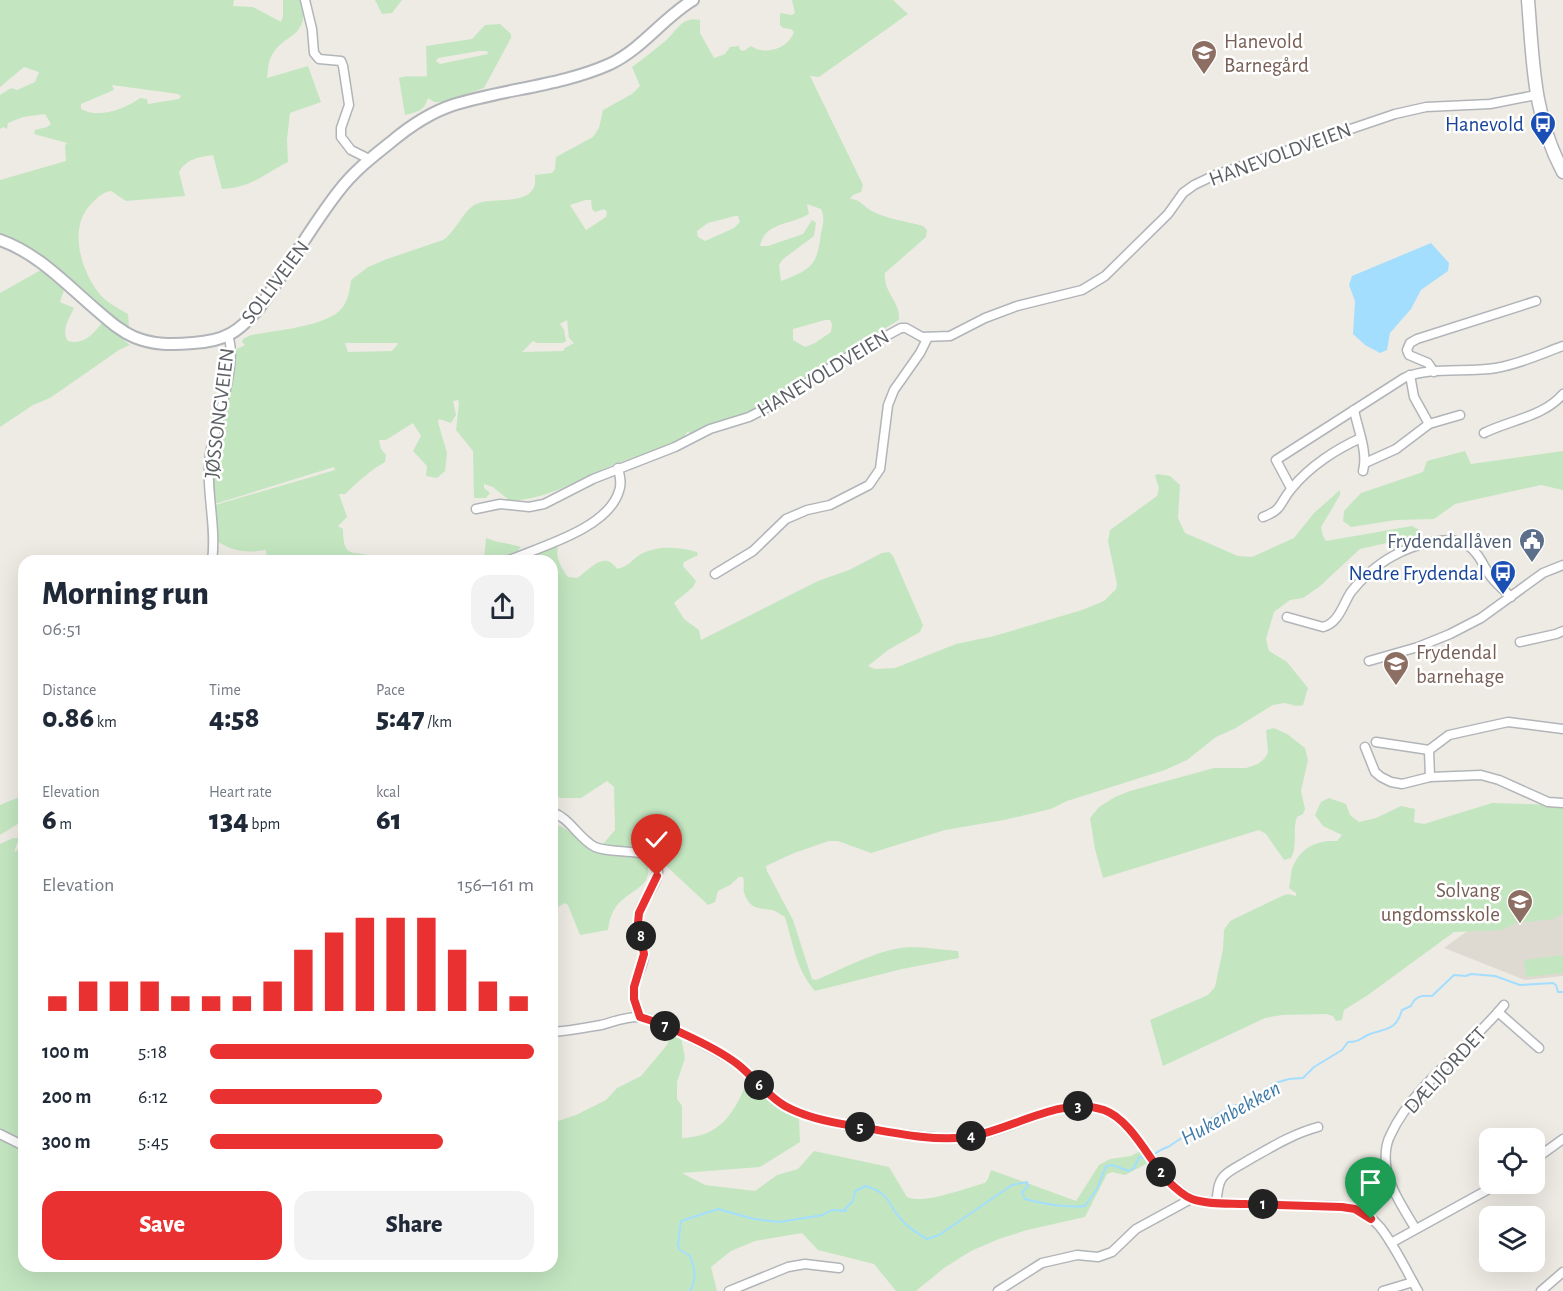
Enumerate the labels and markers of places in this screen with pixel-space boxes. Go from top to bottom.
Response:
place label: Hanevold Barnegård [1224,31,1309,76]
school or university icon: Hanevold Barnegård [1189,38,1219,76]
bus stop icon: Hanevold [1528,109,1558,147]
place label: Hanevold [1445,114,1524,135]
public building icon: Frydendallåven [1517,526,1547,564]
place label: Frydendallåven [1387,531,1512,552]
bus stop icon: Nedre Frydendal [1488,558,1518,596]
place label: Nedre Frydendal [1348,563,1484,584]
place label: Frydendal barnehage [1416,642,1504,687]
school or university icon: Frydendal barnehage [1381,649,1411,687]
pin [631,814,682,876]
place label: Solvang ungdomsskole [1381,880,1501,925]
school or university icon: Solvang ungdomsskole [1505,887,1535,925]
pin: 8 [626,921,656,951]
pin: 7 [650,1011,680,1041]
pin: 6 [744,1070,774,1100]
pin: 3 [1063,1091,1093,1121]
pin: 5 [845,1112,875,1142]
pin: 4 [956,1121,986,1151]
pin: 2 [1146,1157,1176,1187]
pin [1345,1157,1396,1219]
pin: 1 [1248,1189,1278,1219]

